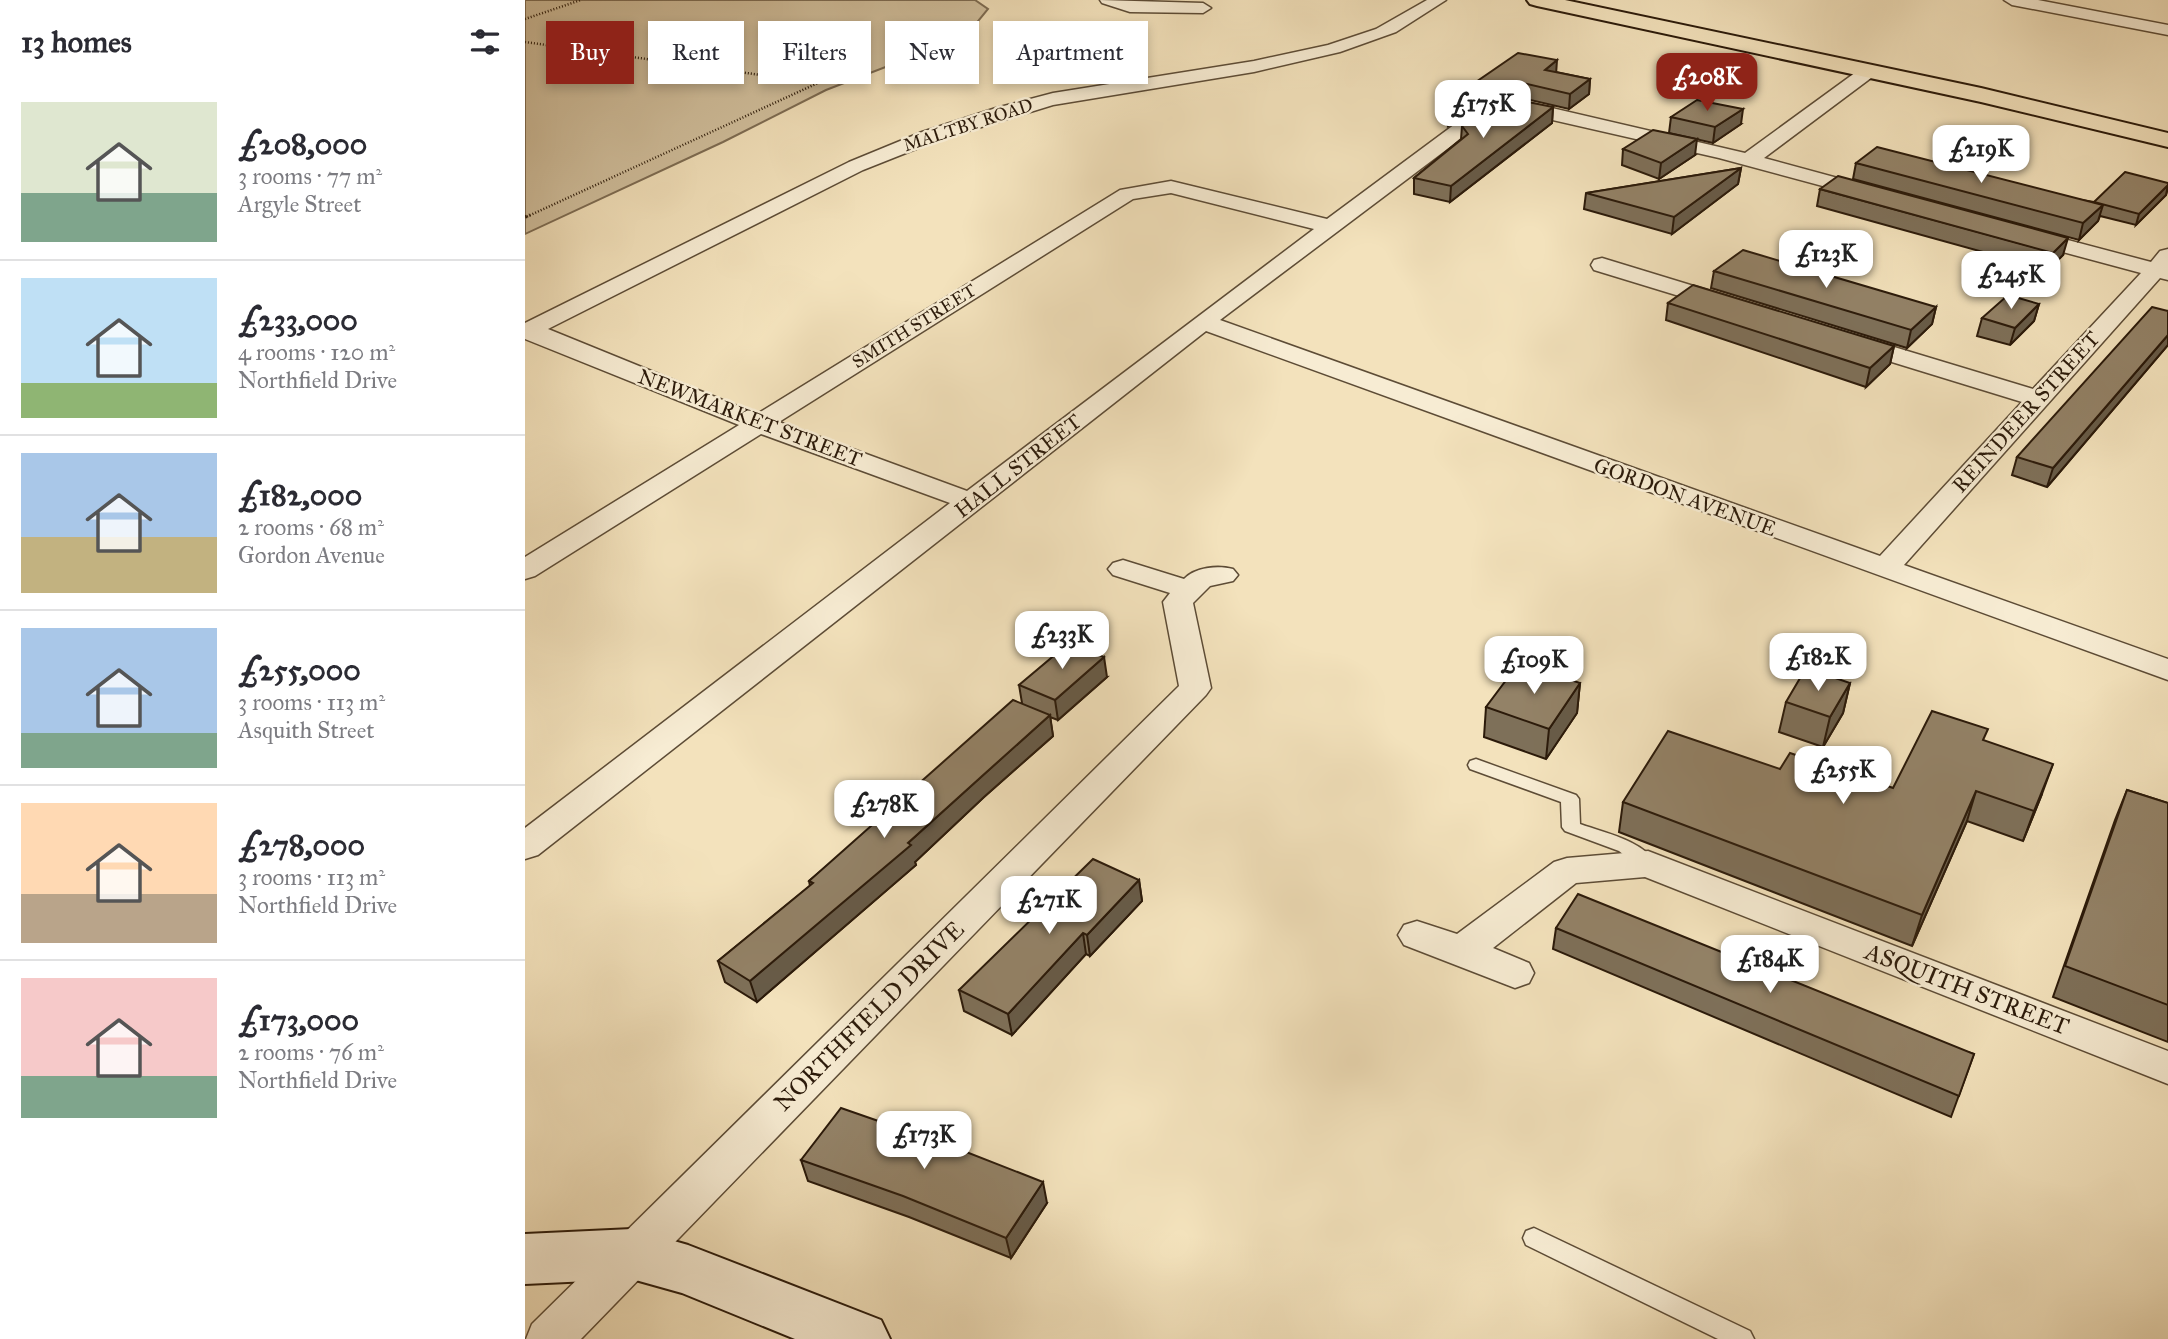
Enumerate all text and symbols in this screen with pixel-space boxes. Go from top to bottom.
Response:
chip: Buy [546,21,634,84]
chip: Rent [648,21,744,84]
chip: Filters [758,21,871,84]
chip: New [885,21,979,84]
chip: Apartment [993,21,1148,84]
icon: filters [466,23,504,61]
text: 13 homes [21,24,132,60]
pin: £208K [1658,54,1756,113]
text: £208K [1672,62,1742,90]
pin: £175K [1434,80,1532,140]
text: £175K [1451,89,1515,117]
street label: MALTBY ROAD [900,94,1036,156]
pin: £219K [1932,125,2030,185]
text: £208,000 [238,126,367,162]
icon: home [77,130,161,214]
text: £219K [1949,134,2013,162]
text: 3 rooms · 77 m² [238,162,382,190]
text: Argyle Street [238,190,361,218]
pin: £123K [1777,230,1875,290]
text: £123K [1795,239,1857,267]
pin: £245K [1962,252,2060,311]
text: £245K [1977,260,2045,288]
street label: SMITH STREET [848,279,980,373]
text: £233,000 [238,302,358,338]
icon: home [77,306,161,390]
street label: REINDEER STREET [1947,326,2105,498]
text: 4 rooms · 120 m² [238,338,395,366]
street label: NEWMARKET STREET [634,363,866,473]
text: Northfield Drive [238,366,397,394]
street label: HALL STREET [949,408,1087,524]
street label: GORDON AVENUE [1590,452,1780,542]
text: £182,000 [238,477,362,513]
icon: home [77,481,161,565]
text: 2 rooms · 68 m² [238,513,384,541]
text: Gordon Avenue [238,541,385,569]
pin: £233K [1013,612,1111,671]
text: £233K [1031,620,1093,648]
pin: £182K [1769,634,1867,693]
pin: £109K [1485,636,1583,696]
text: £182K [1786,642,1850,670]
text: £109K [1500,645,1568,673]
text: £255,000 [238,652,361,688]
icon: home [77,656,161,740]
text: 3 rooms · 113 m² [238,688,385,716]
text: Asquith Street [238,716,374,744]
pin: £255K [1794,746,1892,806]
text: £255K [1811,755,1875,783]
pin: £278K [835,780,933,840]
text: £278K [850,789,918,817]
text: £278,000 [238,827,365,863]
icon: home [77,831,161,915]
text: 3 rooms · 113 m² [238,863,385,891]
pin: £271K [1000,876,1098,936]
text: £271K [1017,885,1081,913]
text: Northfield Drive [238,891,397,919]
street label: NORTHFIELD DRIVE [768,915,970,1117]
pin: £184K [1721,936,1819,995]
street label: ASQUITH STREET [1860,936,2073,1042]
text: £184K [1737,944,1803,972]
text: £173,000 [238,1002,359,1038]
icon: home [77,1006,161,1090]
text: 2 rooms · 76 m² [238,1038,384,1066]
text: Northfield Drive [238,1066,397,1094]
pin: £173K [875,1112,973,1171]
text: £173K [893,1120,955,1148]

